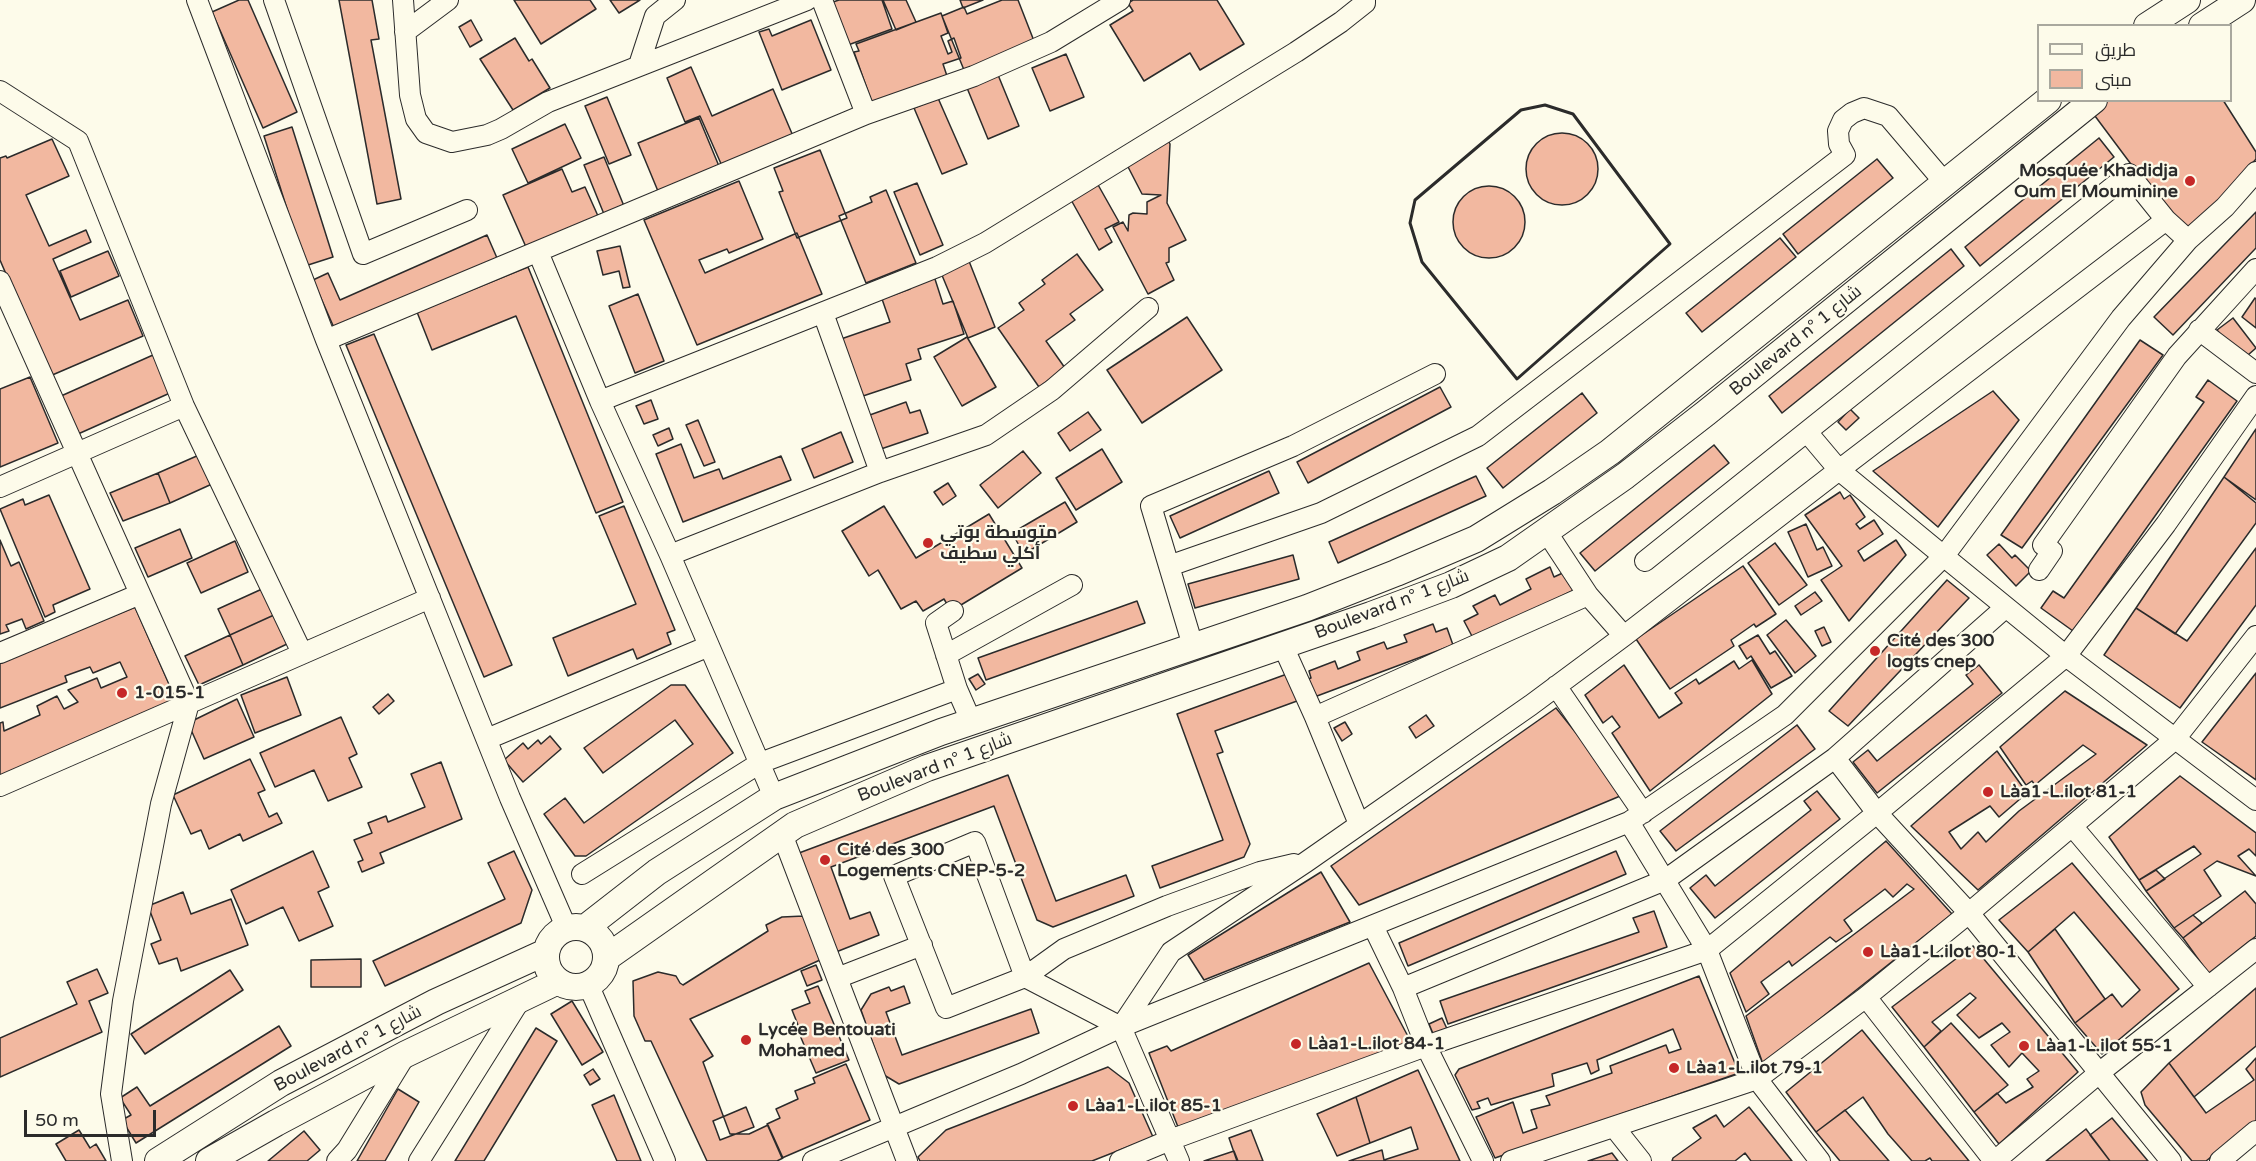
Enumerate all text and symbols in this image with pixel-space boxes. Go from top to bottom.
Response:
legend [2037,24,2232,102]
text: طريق [2095,39,2136,61]
text: مبنى [2095,69,2132,91]
place label: Mosquée Khadidja Oum El Mouminine [2014,160,2178,202]
marker: Mosquée Khadidja Oum El Mouminine [2183,174,2197,188]
street label: Boulevard n° شارع 1 [1725,281,1867,401]
place label: متوسطة بوتي أكلي سطيف [940,522,1057,564]
marker: متوسطة بوتي أكلي سطيف [921,536,935,550]
street label: Boulevard n° شارع 1 [1312,566,1472,644]
place label: Cité des 300 logts cnep [1887,630,1994,672]
marker: Cité des 300 logts cnep [1868,644,1882,658]
place label: 1-015-1 [134,682,205,704]
marker: 1-015-1 [115,686,129,700]
street label: Boulevard n° شارع 1 [855,729,1015,807]
place label: Làa1-L.ilot 81-1 [2000,781,2137,803]
marker: Làa1-L.ilot 81-1 [1981,785,1995,799]
place label: Cité des 300 Logements CNEP-5-2 [837,839,1025,882]
marker: Cité des 300 Logements CNEP-5-2 [818,853,832,867]
place label: Làa1-L.ilot 80-1 [1880,941,2017,963]
marker: Làa1-L.ilot 80-1 [1861,945,1875,959]
street label: Boulevard n° شارع 1 [271,1001,425,1097]
place label: Lycée Bentouati Mohamed [758,1019,896,1062]
marker: Lycée Bentouati Mohamed [739,1033,753,1047]
place label: Làa1-L.ilot 84-1 [1308,1033,1445,1055]
place label: Làa1-L.ilot 55-1 [2036,1035,2173,1057]
marker: Làa1-L.ilot 84-1 [1289,1037,1303,1051]
marker: Làa1-L.ilot 55-1 [2017,1039,2031,1053]
place label: Làa1-L.ilot 79-1 [1686,1057,1823,1079]
marker: Làa1-L.ilot 79-1 [1667,1061,1681,1075]
place label: Làa1-L.ilot 85-1 [1085,1095,1222,1117]
scale bar [27,1098,159,1136]
marker: Làa1-L.ilot 85-1 [1066,1099,1080,1113]
text: 50 m [35,1109,79,1131]

